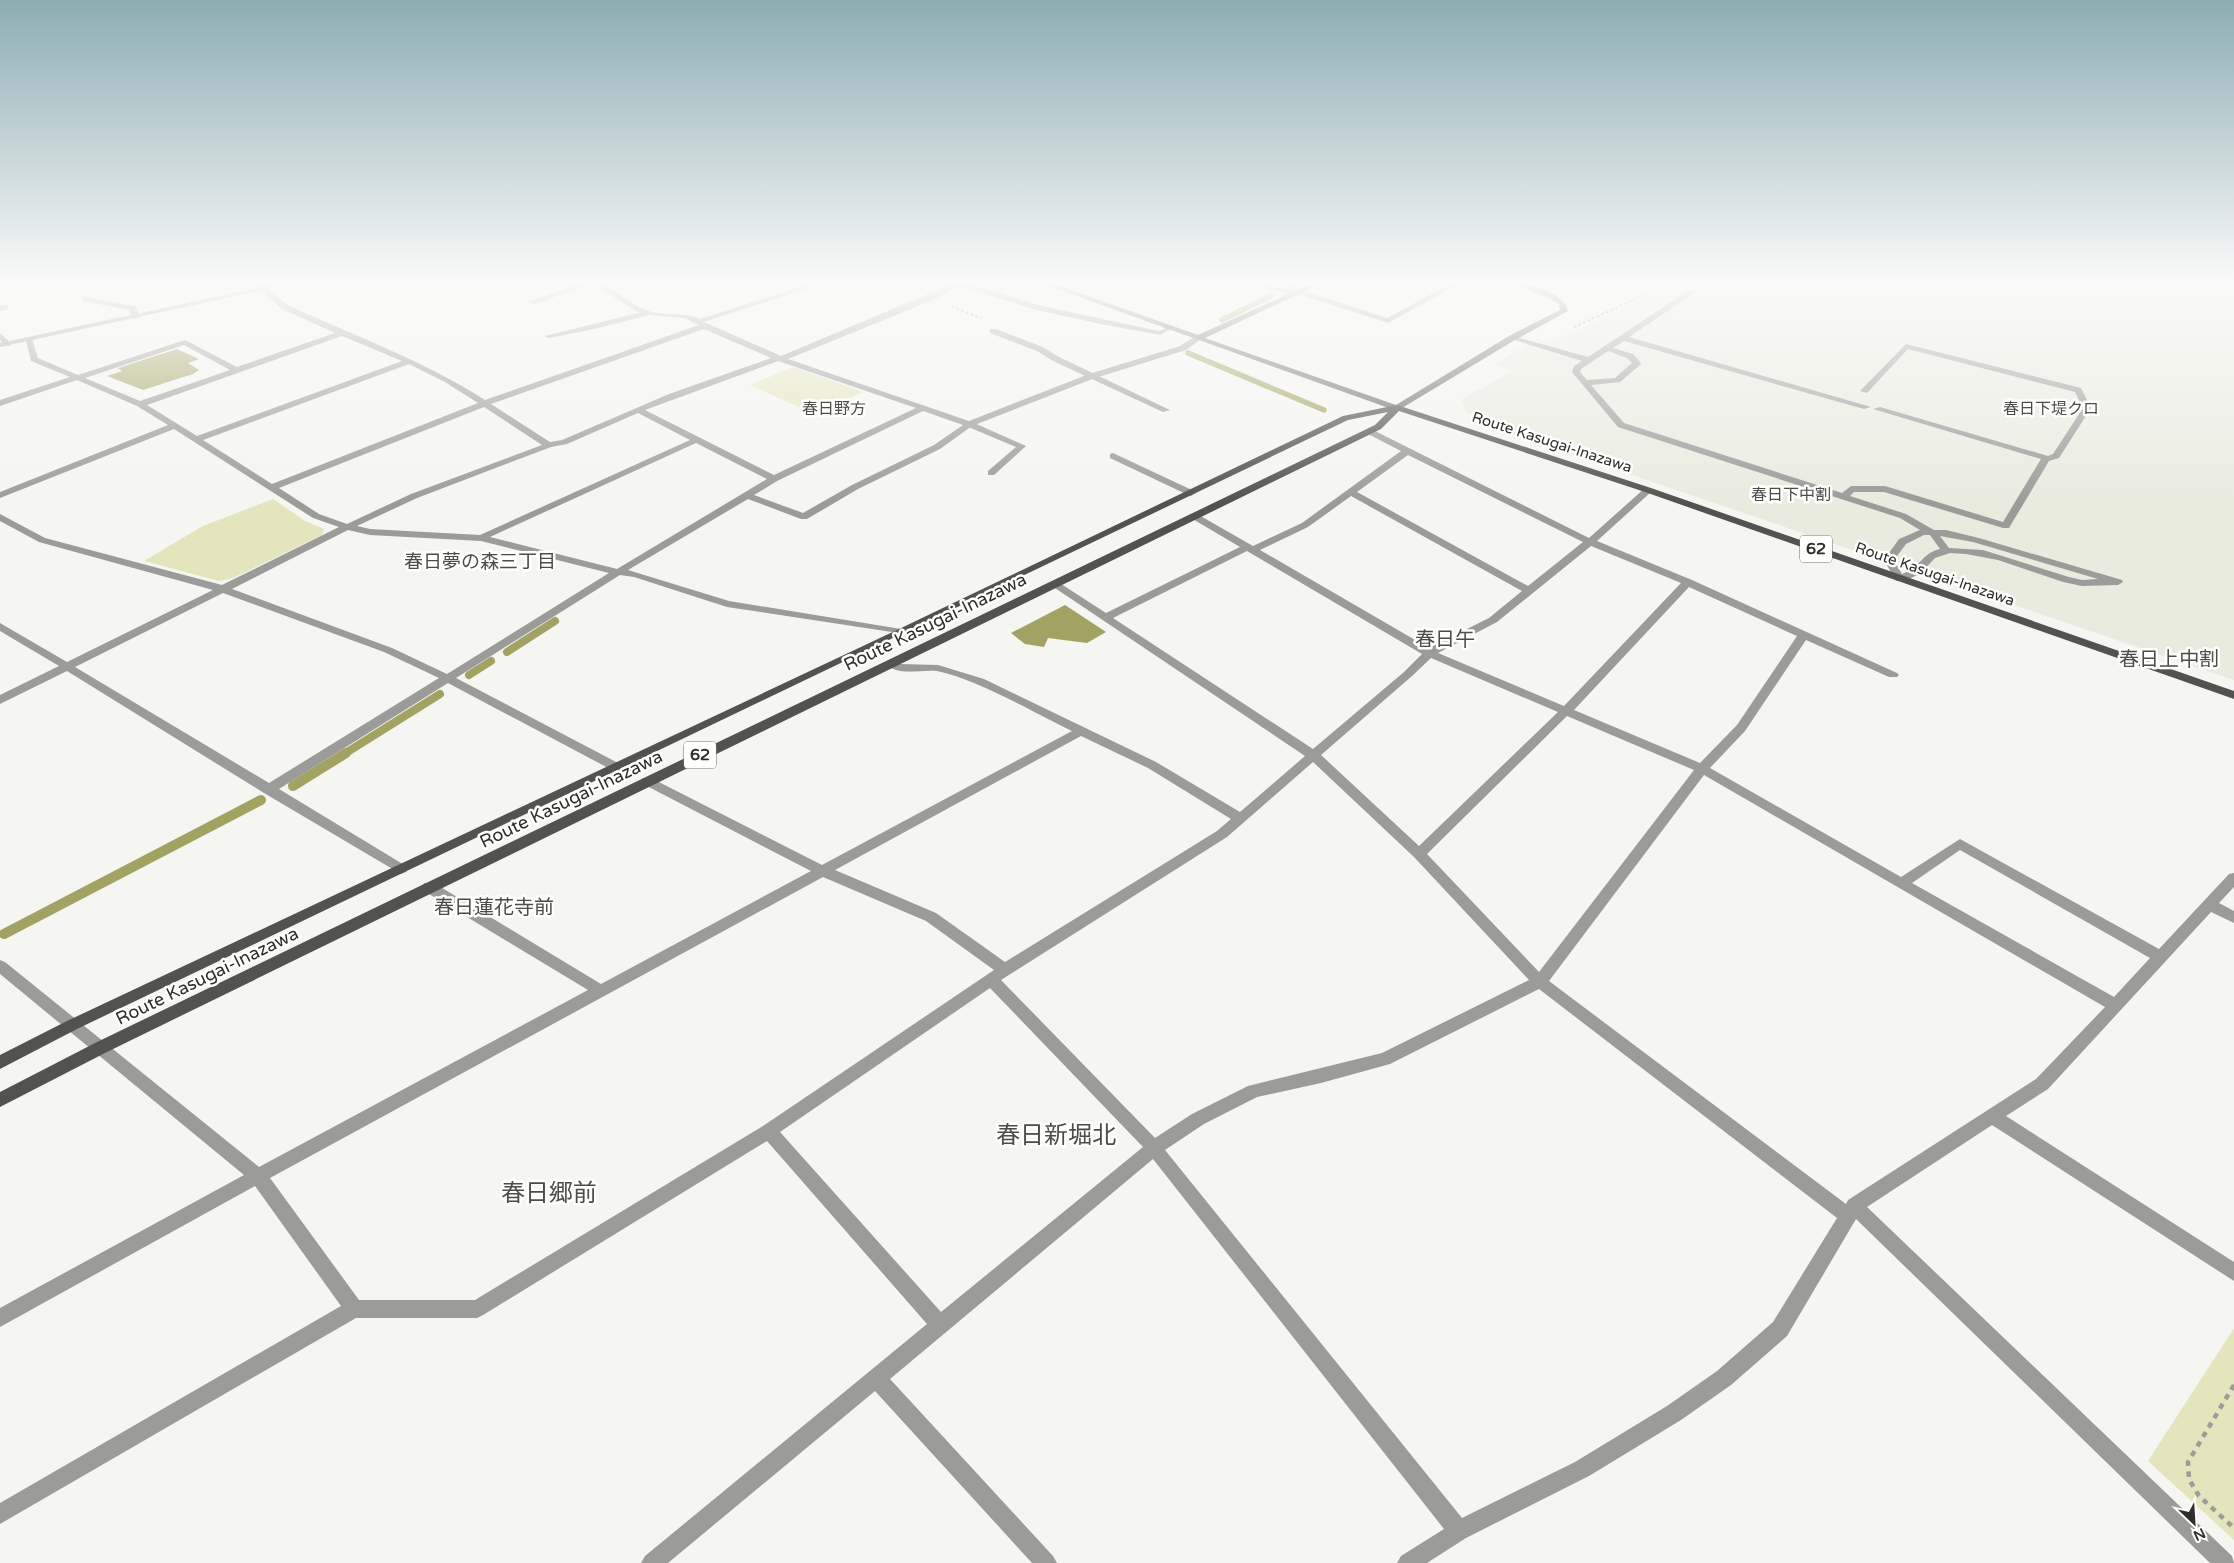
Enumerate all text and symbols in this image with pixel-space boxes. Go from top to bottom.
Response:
district label: 春日野方 [802,399,866,419]
district label: 春日下堤クロ [2003,399,2099,419]
street label: Route Kasugai-Inazawa [1470,408,1634,476]
district label: 春日下中割 [1751,485,1831,505]
road number: 62 [1800,536,1832,562]
street label: Route Kasugai-Inazawa [1853,538,2017,610]
district label: 春日夢の森三丁目 [404,551,556,573]
street label: Route Kasugai-Inazawa [840,568,1030,676]
district label: 春日午 [1415,628,1475,652]
district label: 春日上中割 [2119,648,2219,672]
road number: 62 [684,742,716,768]
street label: Route Kasugai-Inazawa [476,745,666,853]
district label: 春日蓮花寺前 [434,896,554,920]
street label: Route Kasugai-Inazawa [112,922,302,1030]
district label: 春日新堀北 [996,1121,1116,1150]
district label: 春日郷前 [501,1179,597,1208]
north arrow [2169,1498,2219,1548]
text: N [2191,1524,2208,1544]

